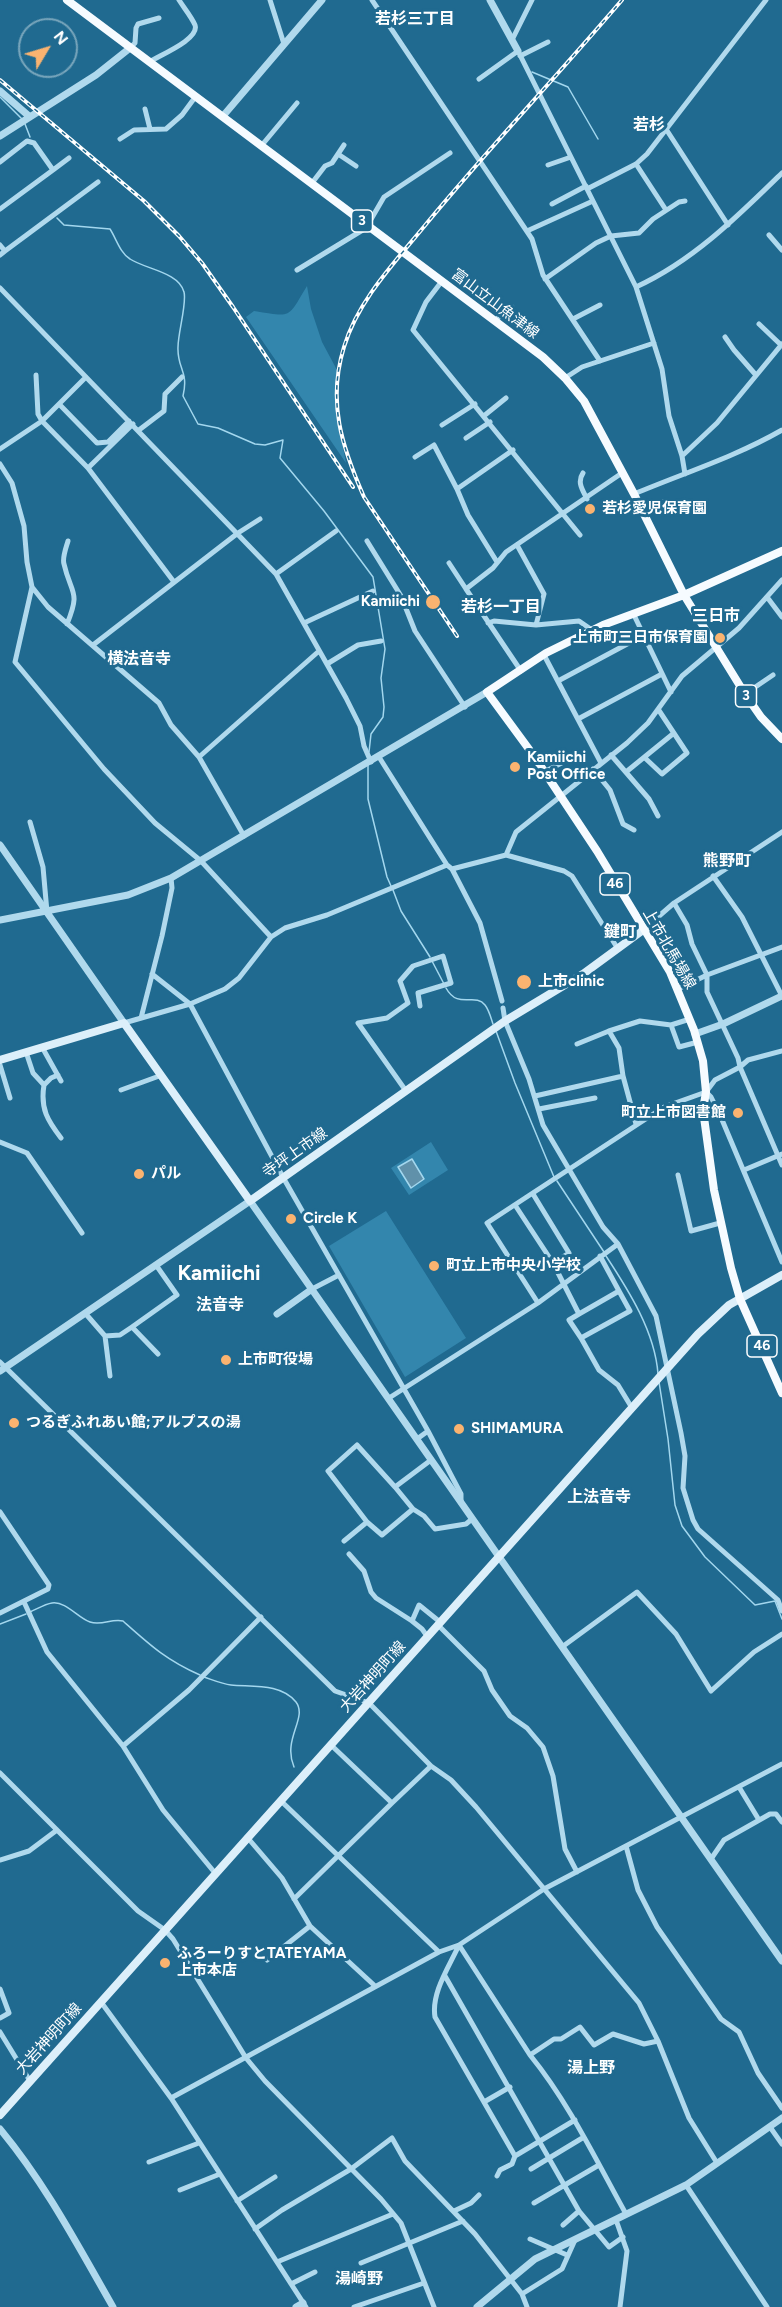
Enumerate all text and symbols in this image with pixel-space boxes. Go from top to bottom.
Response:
district label: 若杉三丁目 [375,9,455,29]
north arrow [18,18,78,78]
text: N [50,27,72,49]
district label: 若杉 [633,115,665,135]
road number: 3 [352,210,372,232]
street label: 富山立山魚津線 [448,265,542,343]
place label: 若杉愛児保育園 [602,500,707,518]
marker: 若杉愛児保育園 [583,502,597,516]
place label: Kamiichi [361,593,420,611]
marker: Kamiichi [424,593,442,611]
district label: 若杉一丁目 [461,597,541,617]
district label: 三日市 [692,606,740,626]
place label: 上市町三日市保育園 [573,629,708,647]
marker: 上市町三日市保育園 [713,631,727,645]
district label: 横法音寺 [107,649,171,669]
road number: 3 [736,685,756,707]
place label: Kamiichi Post Office [527,749,605,784]
marker: Kamiichi Post Office [508,760,522,774]
district label: 熊野町 [703,851,751,871]
road number: 46 [600,873,630,895]
street label: 上市北馬場線 [639,906,699,992]
district label: 鍵町 [604,922,636,942]
marker: 上市clinic [515,973,533,991]
place label: 上市clinic [538,973,604,991]
place label: 町立上市図書館 [621,1104,726,1122]
marker: 町立上市図書館 [731,1106,745,1120]
street label: 寺坪上市線 [259,1124,331,1182]
place label: パル [151,1165,181,1183]
marker: パル [132,1167,146,1181]
place label: Circle K [303,1210,357,1228]
marker: Circle K [284,1212,298,1226]
place label: 町立上市中央小学校 [446,1257,581,1275]
marker: 町立上市中央小学校 [427,1259,441,1273]
district label: Kamiichi [178,1261,260,1287]
district label: 法音寺 [196,1295,244,1315]
road number: 46 [747,1335,777,1357]
place label: 上市町役場 [238,1351,313,1369]
marker: 上市町役場 [219,1353,233,1367]
place label: つるぎふれあい館;アルプスの湯 [26,1414,241,1432]
marker: つるぎふれあい館;アルプスの湯 [7,1416,21,1430]
place label: SHIMAMURA [471,1420,563,1438]
marker: SHIMAMURA [452,1422,466,1436]
district label: 上法音寺 [567,1487,631,1507]
street label: 大岩神明町線 [336,1638,410,1716]
place label: ふろーりすとTATEYAMA 上市本店 [177,1945,346,1980]
marker: ふろーりすとTATEYAMA 上市本店 [158,1956,172,1970]
street label: 大岩神明町線 [12,2000,86,2078]
district label: 湯上野 [567,2058,615,2078]
district label: 湯崎野 [335,2269,383,2289]

